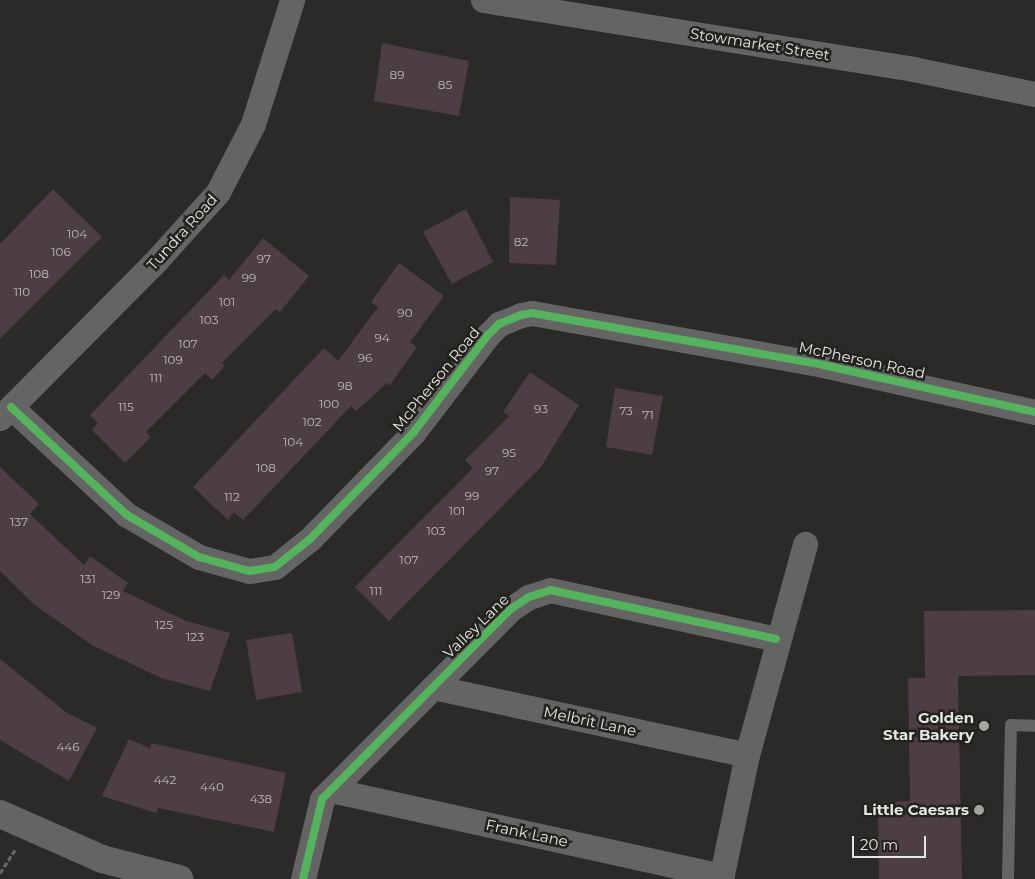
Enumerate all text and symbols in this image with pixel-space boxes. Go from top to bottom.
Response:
street label: Stowmarket Street [689,24,831,64]
house number: 89 [390,68,404,82]
house number: 85 [438,78,452,92]
street label: Tundra Road [143,190,221,274]
house number: 104 [67,227,87,241]
house number: 82 [514,235,528,249]
house number: 106 [51,245,71,259]
house number: 97 [257,252,271,266]
house number: 108 [29,267,49,281]
house number: 99 [242,271,256,285]
house number: 110 [14,285,30,299]
house number: 101 [219,295,235,309]
house number: 90 [397,306,413,320]
house number: 103 [200,313,218,327]
street label: McPherson Road [388,323,484,435]
house number: 94 [374,331,390,345]
house number: 107 [178,337,198,351]
street label: McPherson Road [797,338,927,382]
house number: 96 [358,351,372,365]
house number: 109 [163,353,183,367]
house number: 111 [150,371,162,385]
house number: 98 [338,379,352,393]
house number: 100 [319,397,339,411]
house number: 115 [118,400,134,414]
house number: 93 [534,402,548,416]
house number: 73 [619,404,633,418]
house number: 71 [642,408,654,422]
house number: 102 [302,415,322,429]
house number: 104 [283,435,303,449]
house number: 95 [502,446,516,460]
house number: 108 [256,461,276,475]
house number: 97 [485,464,499,478]
house number: 99 [465,489,479,503]
house number: 112 [224,490,240,504]
house number: 101 [449,504,465,518]
house number: 137 [10,515,28,529]
house number: 103 [427,524,445,538]
house number: 107 [399,553,419,567]
house number: 131 [80,572,96,586]
house number: 111 [370,584,382,598]
house number: 129 [102,588,120,602]
street label: Valley Lane [439,590,513,662]
house number: 125 [155,618,173,632]
house number: 123 [186,630,204,644]
street label: Melbrit Lane [542,702,638,740]
place label: Golden Star Bakery [883,708,974,743]
marker: Golden Star Bakery [978,720,990,732]
house number: 446 [56,740,80,754]
house number: 442 [154,773,176,787]
house number: 440 [200,780,224,794]
house number: 438 [250,792,272,806]
place label: Little Caesars [863,801,969,819]
marker: Little Caesars [973,804,985,816]
street label: Frank Lane [484,816,570,850]
scale bar [855,826,929,858]
text: 20 m [860,835,898,854]

